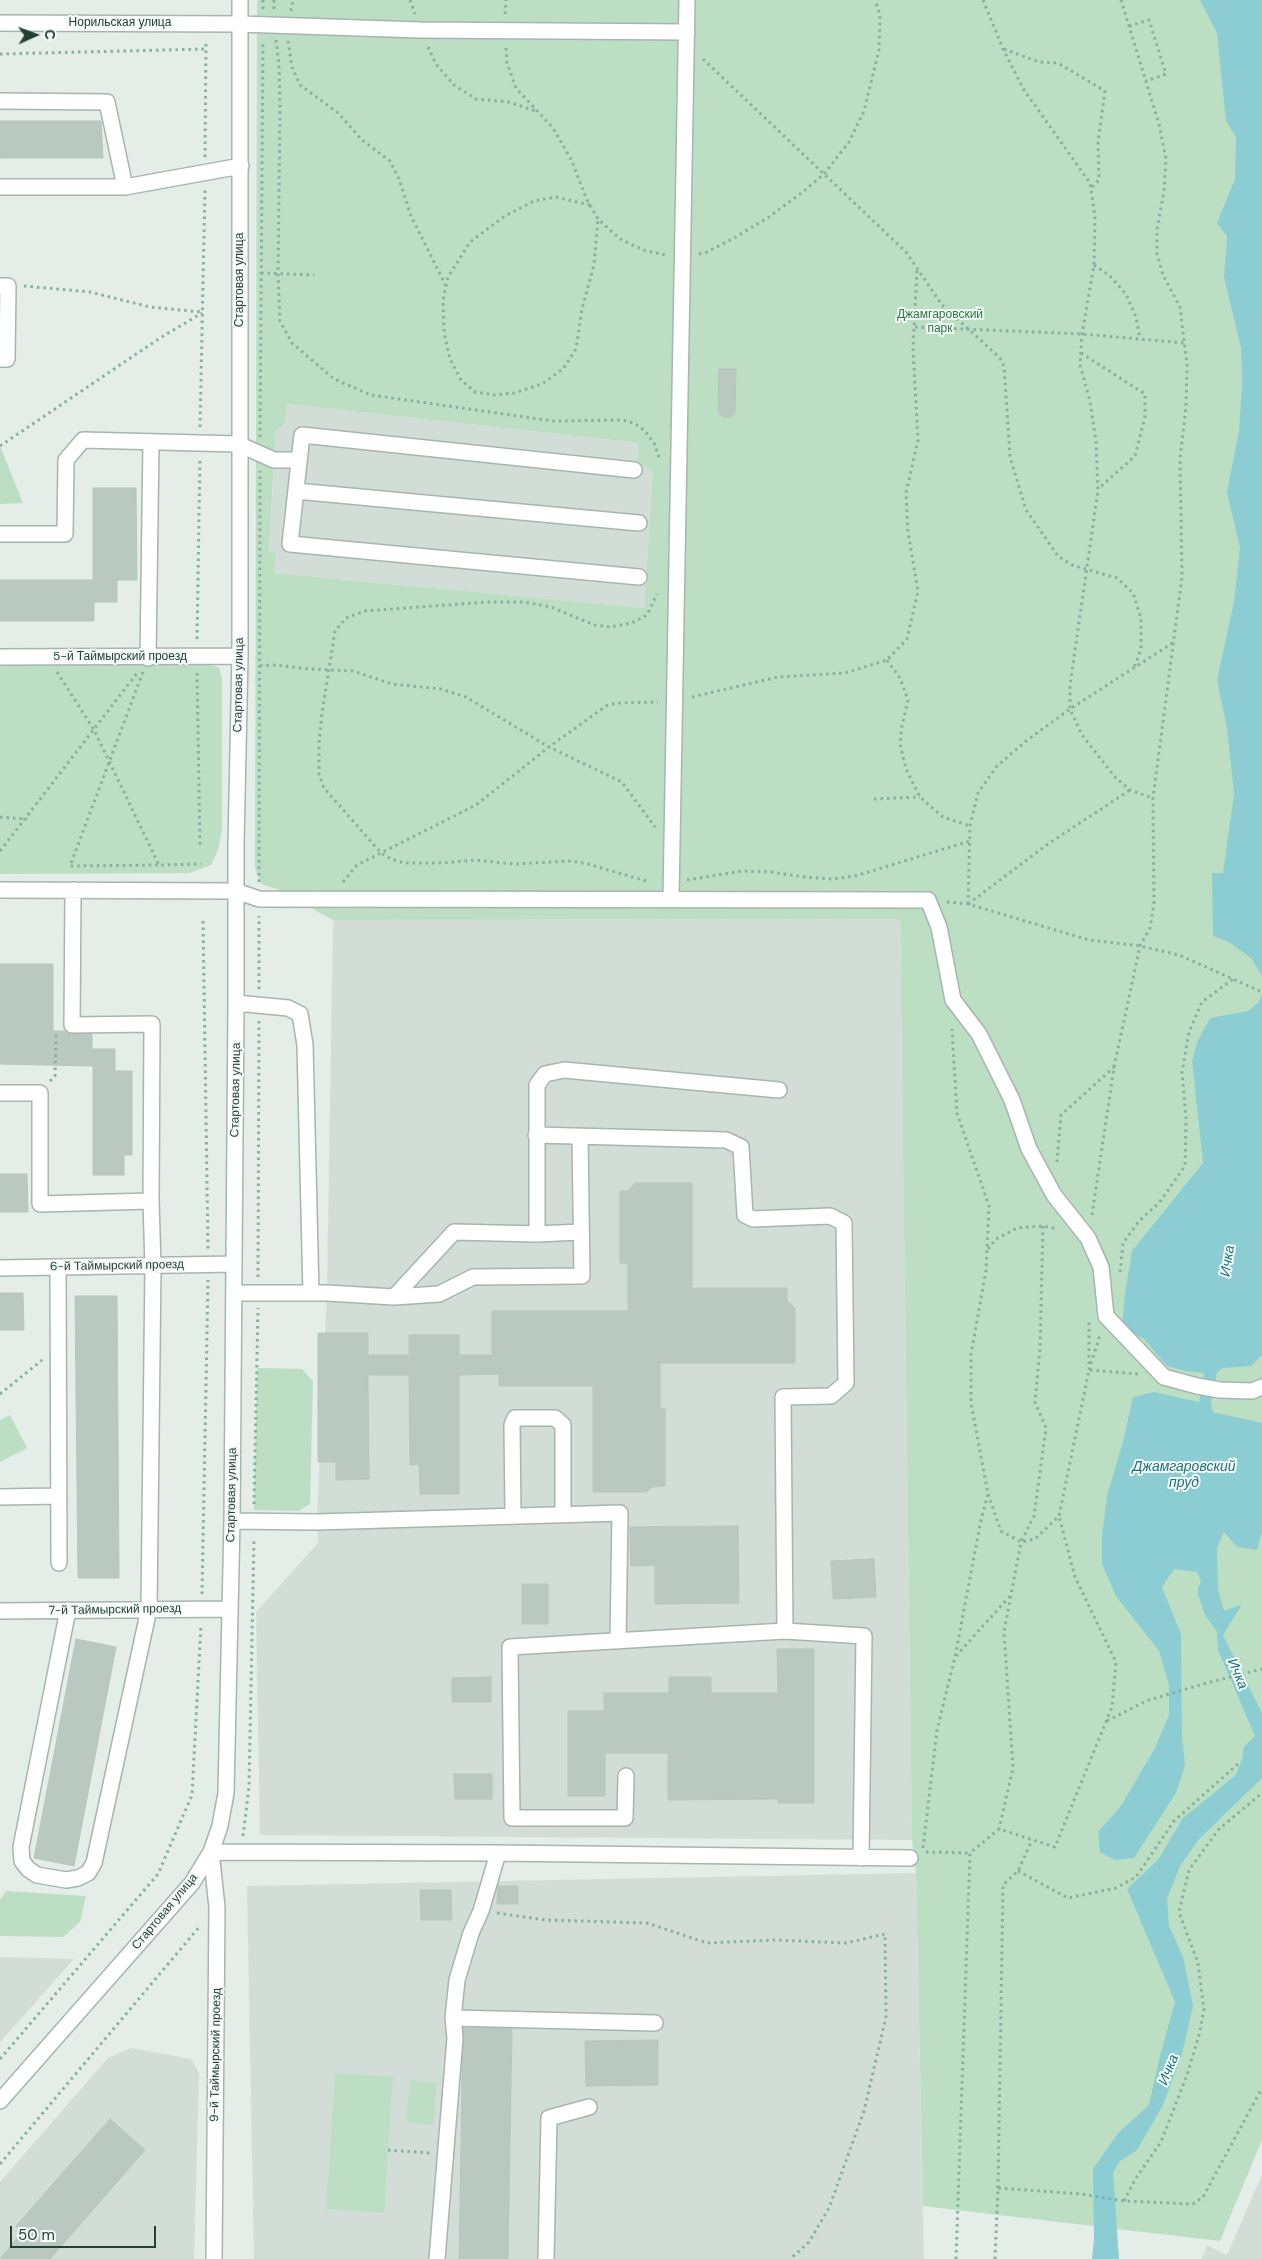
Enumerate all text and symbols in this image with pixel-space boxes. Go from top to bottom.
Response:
north arrow [10,10,60,60]
street label: Норильская улица [69,16,171,30]
text: С [41,29,59,40]
street label: Стартовая улица [233,233,247,327]
park label: Джамгаровский парк [897,308,983,336]
street label: Стартовая улица [231,638,247,732]
street label: 5-й Таймырский проезд [53,650,187,664]
street label: Стартовая улица [228,1043,244,1137]
water label: Ичка [1217,1244,1239,1278]
street label: 6-й Таймырский проезд [50,1258,184,1274]
street label: Стартовая улица [224,1448,240,1542]
water label: Джамгаровский пруд [1132,1459,1236,1491]
street label: 7-й Таймырский проезд [49,1602,181,1618]
water label: Ичка [1223,1656,1251,1692]
street label: Стартовая улица [129,1871,201,1953]
street label: 9-й Таймырский проезд [208,1988,224,2122]
water label: Ичка [1155,2052,1183,2088]
scale bar [12,2216,159,2248]
text: 50 m [18,2225,55,2245]

